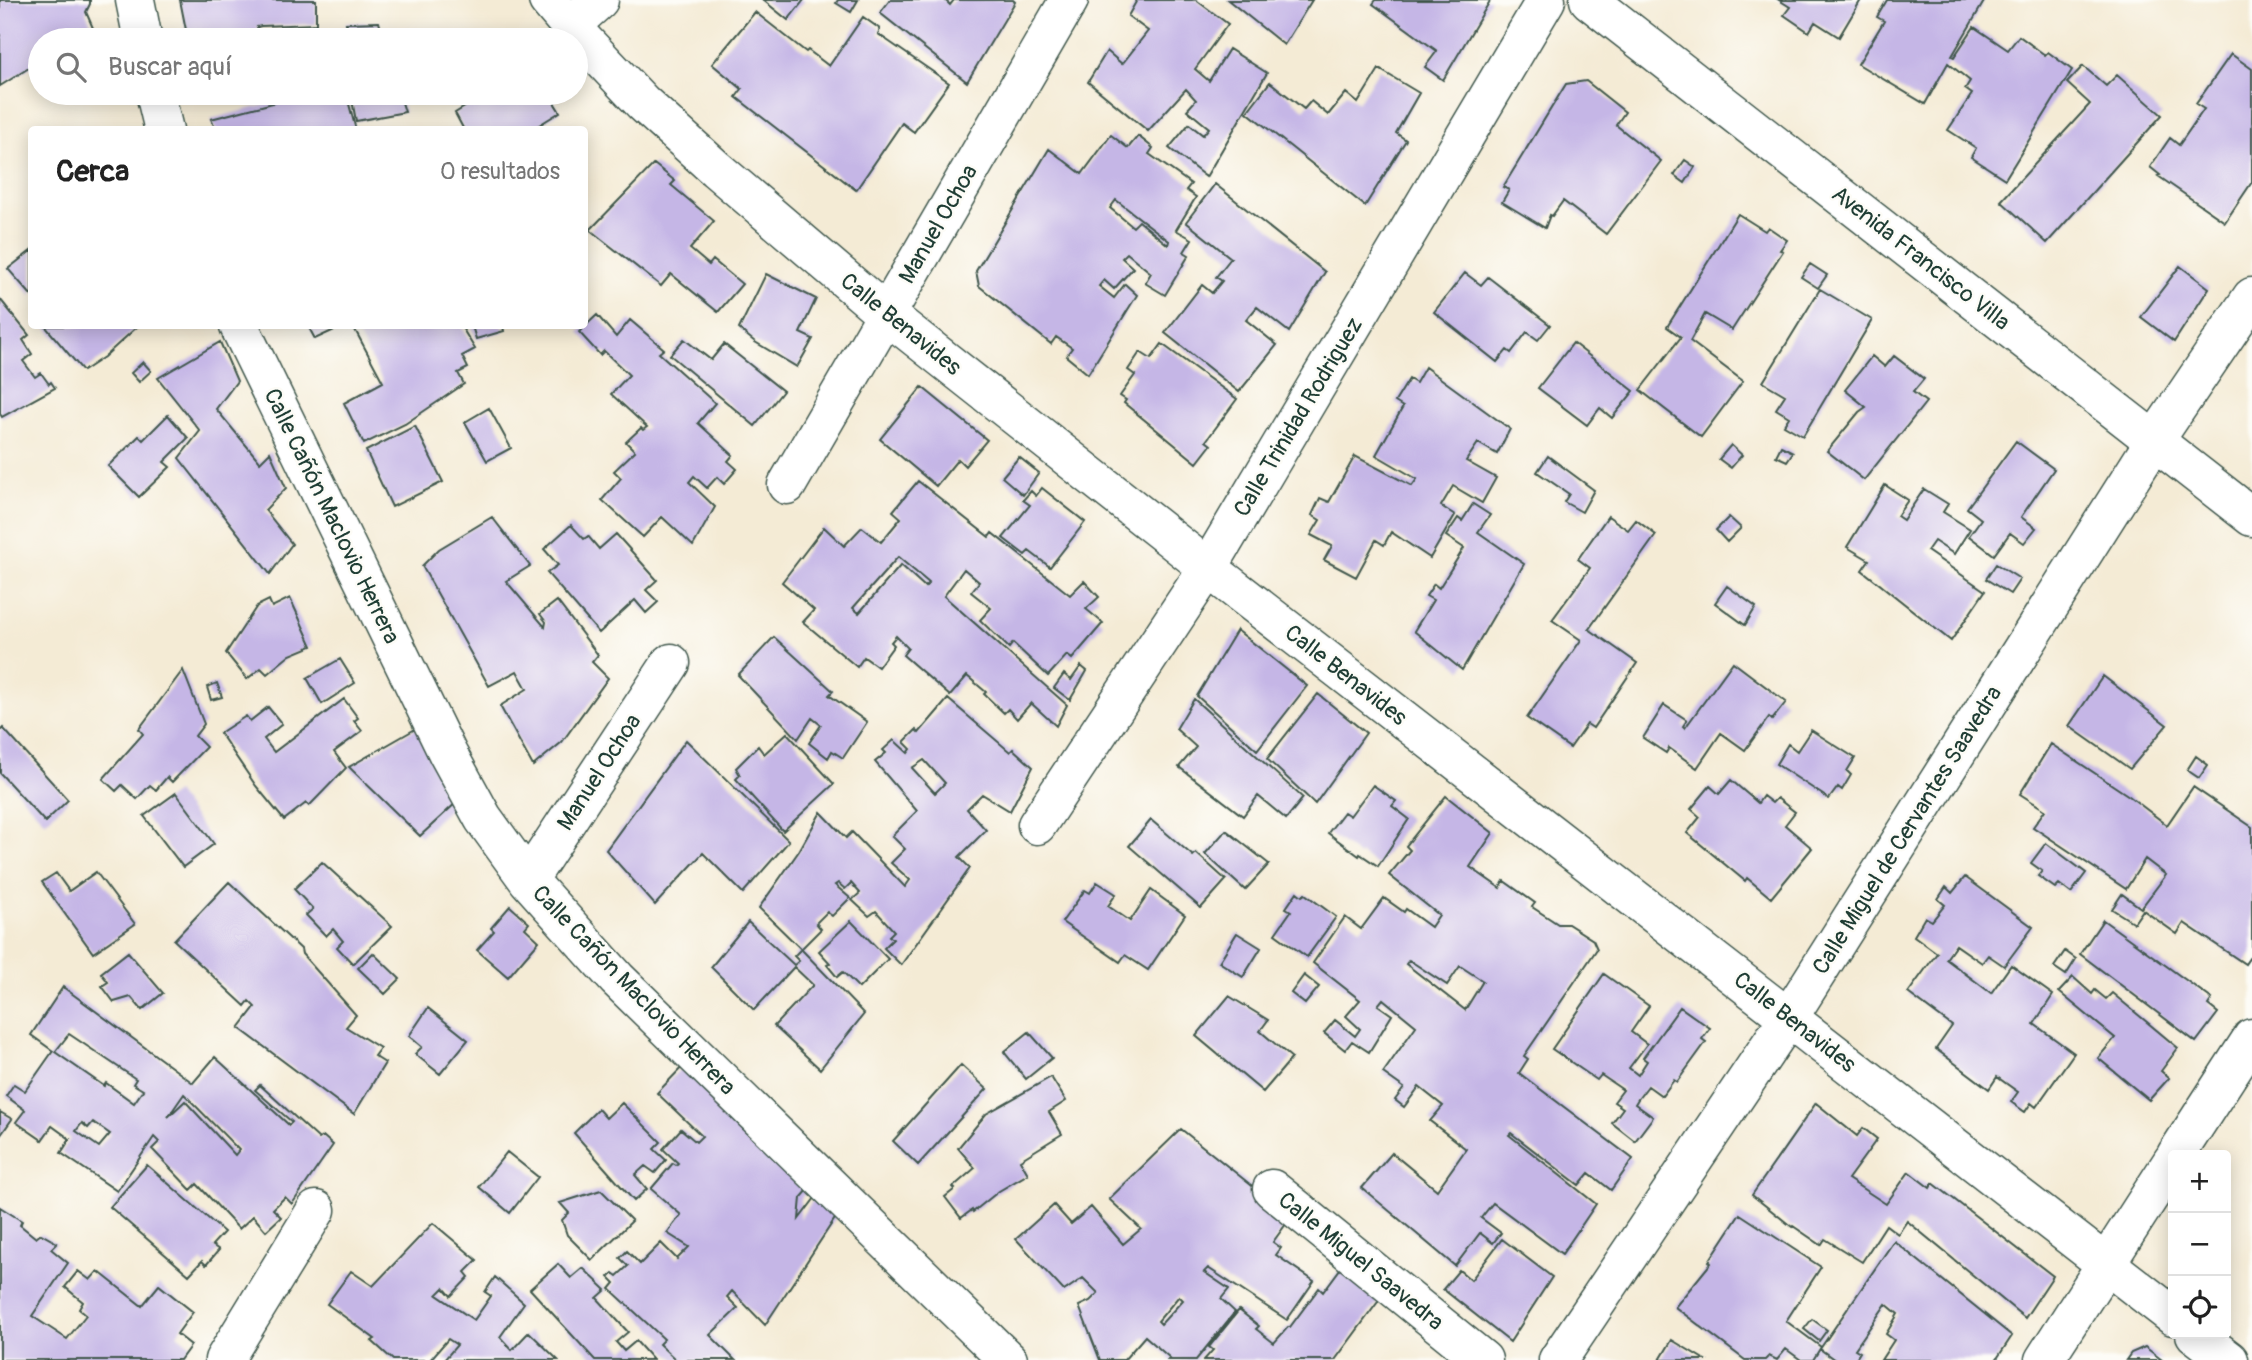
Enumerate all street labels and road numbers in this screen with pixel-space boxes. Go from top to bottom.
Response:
street label: Manuel Ochoa [892,159,984,289]
street label: Avenida Francisco Villa [1826,179,2016,337]
street label: Calle Benavides [835,266,967,382]
street label: Calle Trinidad Rodriguez [1227,312,1369,522]
street label: Calle Cañón Maclovio Herrera [257,384,407,648]
street label: Calle Benavides [1279,618,1413,732]
street label: Calle Miguel de Cervantes Saavedra [1806,680,2008,980]
street label: Manuel Ochoa [551,708,647,836]
street label: Calle Cañón Maclovio Herrera [526,879,742,1101]
street label: Calle Benavides [1728,965,1862,1079]
street label: Calle Miguel Saavedra [1272,1185,1450,1337]

